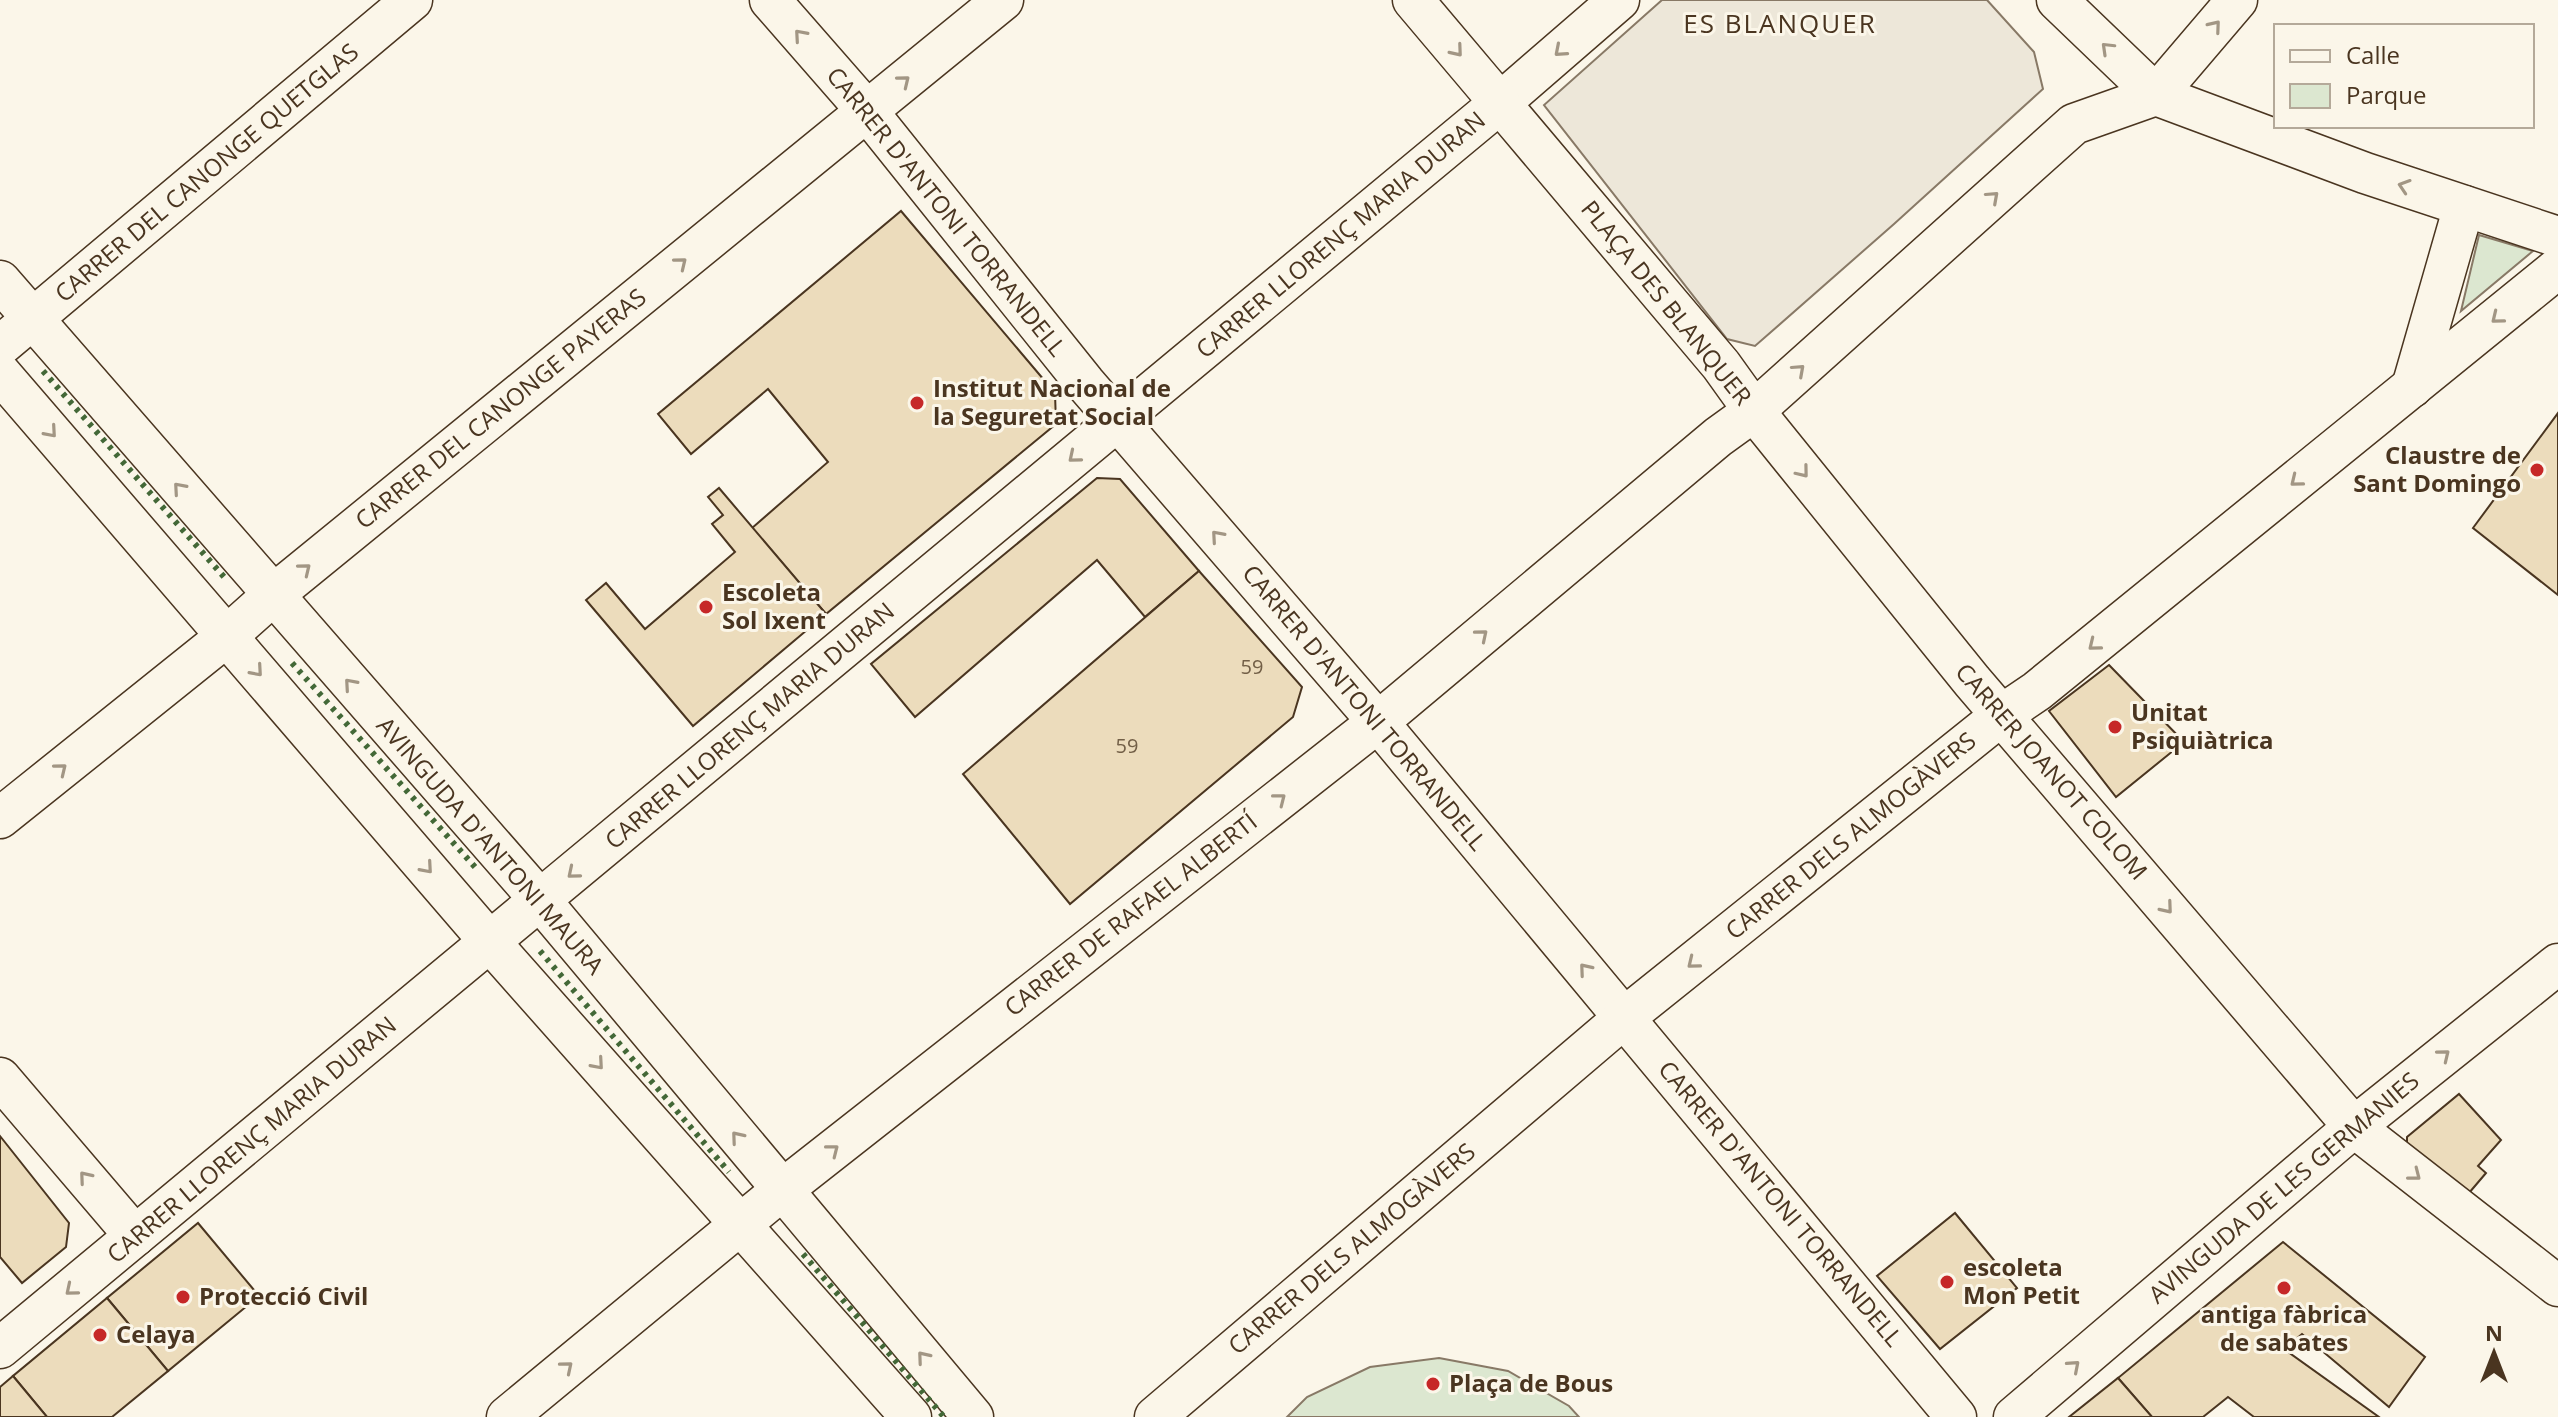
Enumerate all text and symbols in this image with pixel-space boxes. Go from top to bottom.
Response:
district label: ES BLANQUER [1683,5,1877,41]
one-way arrow [2205,21,2220,36]
legend [2274,24,2534,128]
one-way arrow [795,29,810,44]
street label: CARRER DEL CANONGE QUETGLAS [47,35,365,309]
text: Calle [2346,38,2400,71]
one-way arrow [1555,41,1570,56]
one-way arrow [1447,42,1461,57]
one-way arrow [2102,42,2116,57]
street label: CARRER D'ANTONI TORRANDELL [820,59,1074,363]
one-way arrow [895,76,909,91]
text: Parque [2346,78,2426,111]
street label: CARRER LLORENÇ MARIA DURAN [1188,103,1492,365]
one-way arrow [2398,180,2412,196]
one-way arrow [1983,192,1998,206]
street label: PLAÇA DES BLANQUER [1574,193,1760,411]
one-way arrow [671,258,686,273]
street label: CARRER DEL CANONGE PAYERAS [348,280,652,536]
one-way arrow [2492,308,2507,322]
one-way arrow [1790,366,1805,380]
place label: Institut Nacional de la Seguretat Social [933,371,1171,432]
marker: Institut Nacional de la Seguretat Social [908,394,926,412]
one-way arrow [41,422,56,437]
place label: Claustre de Sant Domingo [2353,438,2521,499]
one-way arrow [1069,447,1083,462]
marker: Claustre de Sant Domingo [2528,461,2546,479]
one-way arrow [1793,463,1808,477]
one-way arrow [2290,472,2305,486]
one-way arrow [175,483,189,497]
one-way arrow [1212,530,1227,545]
street label: CARRER D'ANTONI TORRANDELL [1236,557,1495,857]
one-way arrow [296,564,310,579]
place label: Escoleta Sol Ixent [722,575,826,636]
street label: CARRER LLORENÇ MARIA DURAN [597,594,901,856]
marker: Escoleta Sol Ixent [697,598,715,616]
one-way arrow [1472,630,1487,645]
one-way arrow [2088,635,2103,650]
house number: 59 [1241,653,1263,680]
street label: CARRER JOANOT COLOM [1949,656,2156,887]
one-way arrow [247,662,262,677]
one-way arrow [346,679,360,694]
place label: Unitat Psiquiàtrica [2131,695,2274,756]
street label: AVINGUDA D'ANTONI MAURA [370,709,613,981]
marker: Unitat Psiquiàtrica [2106,718,2124,736]
street label: CARRER DELS ALMOGÀVERS [1718,723,1982,946]
house number: 59 [1116,732,1138,759]
one-way arrow [52,764,66,779]
one-way arrow [1271,794,1286,808]
street label: CARRER DE RAFAEL ALBERTÍ [997,805,1263,1023]
one-way arrow [417,859,432,874]
one-way arrow [567,863,582,878]
one-way arrow [2157,898,2172,913]
one-way arrow [1688,953,1702,968]
one-way arrow [1580,963,1595,978]
street label: CARRER LLORENÇ MARIA DURAN [99,1008,403,1270]
one-way arrow [2435,1050,2449,1065]
street label: CARRER D'ANTONI TORRANDELL [1652,1053,1911,1353]
one-way arrow [588,1055,602,1070]
street label: AVINGUDA DE LES GERMANIES [2141,1064,2425,1310]
one-way arrow [732,1132,747,1146]
street label: CARRER DELS ALMOGÀVERS [1220,1135,1482,1361]
one-way arrow [824,1145,839,1159]
one-way arrow [2406,1165,2421,1179]
one-way arrow [80,1171,94,1186]
place label: escoleta Mon Petit [1963,1250,2080,1311]
marker: escoleta Mon Petit [1938,1273,1956,1291]
place label: Protecció Civil [199,1279,368,1312]
marker: antiga fàbrica de sabates [2275,1279,2293,1297]
one-way arrow [65,1280,80,1294]
marker: Protecció Civil [174,1288,192,1306]
place label: antiga fàbrica de sabates [2201,1297,2367,1358]
north arrow [2454,1313,2534,1393]
place label: Celaya [116,1317,195,1350]
text: N [2485,1317,2503,1347]
marker: Celaya [91,1326,109,1344]
one-way arrow [918,1352,933,1367]
one-way arrow [2064,1361,2079,1376]
one-way arrow [558,1362,572,1377]
place label: Plaça de Bous [1449,1366,1613,1399]
marker: Plaça de Bous [1424,1375,1442,1393]

